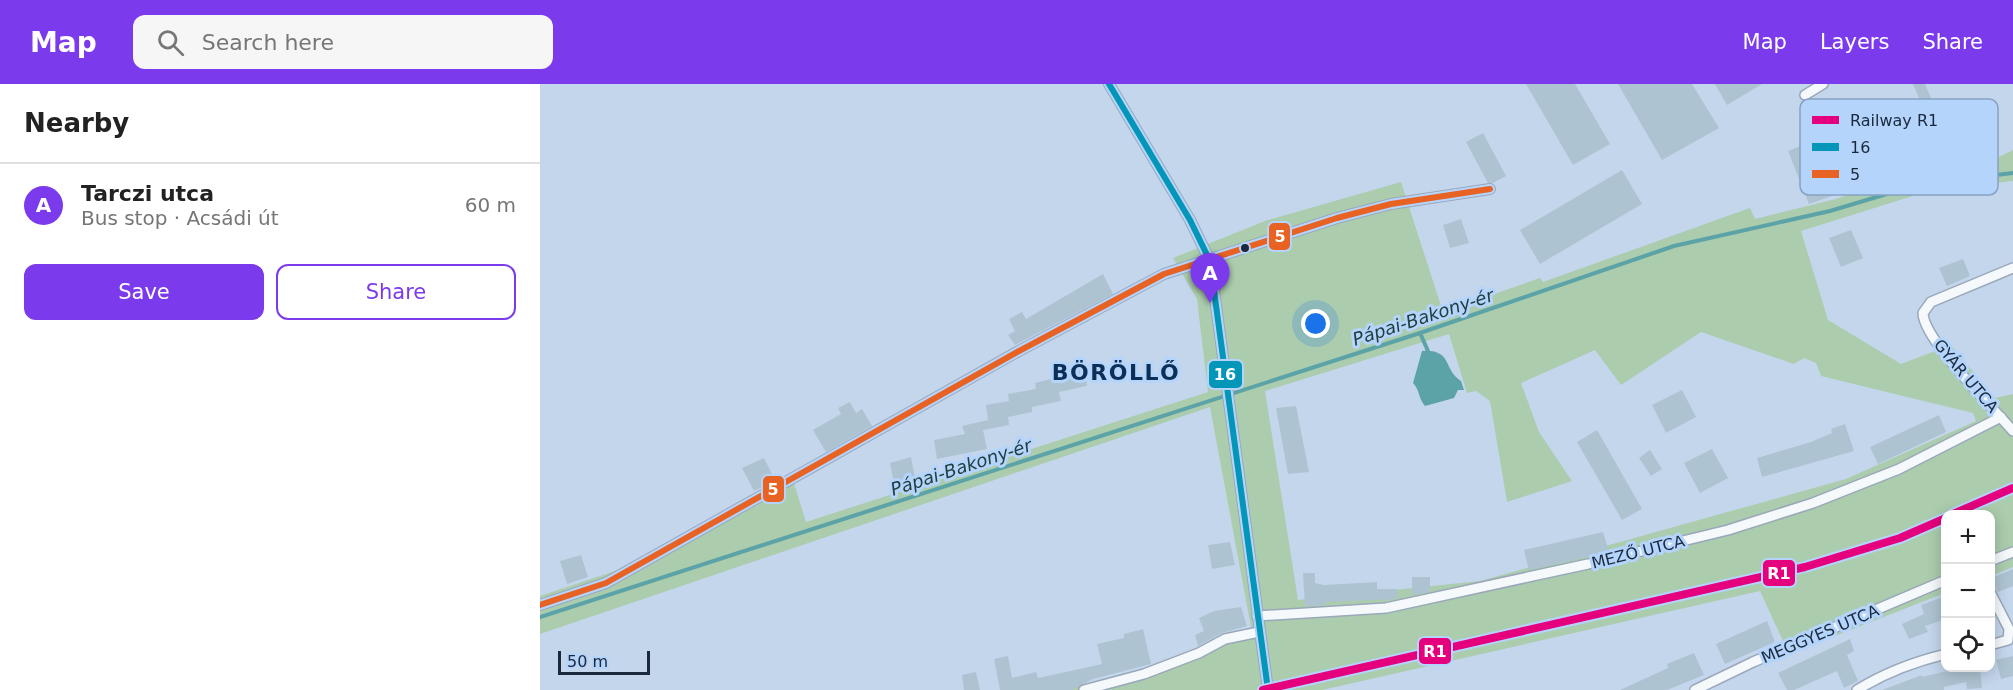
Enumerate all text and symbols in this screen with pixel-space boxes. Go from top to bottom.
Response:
search box [133,15,553,69]
text: Map [30,26,97,59]
icon: search [154,26,187,59]
text: Search here [202,30,334,55]
text: Map [1743,30,1787,54]
text: Layers [1820,30,1889,54]
text: Share [1922,30,1983,54]
legend [1800,99,1998,195]
text: Nearby [24,108,129,138]
text: Railway R1 [1850,111,1938,130]
text: 16 [1850,138,1870,157]
text: 5 [1850,165,1860,184]
text: Tarczi utca [81,181,214,206]
text: A [36,193,51,217]
text: 60 m [465,193,516,217]
text: Bus stop · Acsádi út [81,206,279,230]
line badge: 5 [1268,222,1291,251]
text: 5 [1274,227,1286,246]
unlabelled marker [1239,242,1251,254]
pin: A [1190,254,1230,303]
button: Save [24,264,264,320]
button: Share [276,264,516,320]
water label: Pápai-Bakony-ér [1350,284,1498,350]
your location [1301,309,1330,338]
street label: GYÁR UTCA [1930,335,2002,417]
district label: BÖRÖLLŐ [1052,360,1180,385]
line badge: 16 [1208,360,1243,389]
text: 16 [1214,365,1236,384]
water label: Pápai-Bakony-ér [888,434,1036,500]
line badge: 5 [762,475,785,503]
text: 5 [767,480,779,499]
map controls [1941,510,1995,672]
button: + [1941,510,1995,564]
street label: MEZŐ UTCA [1589,530,1687,573]
line badge: R1 [1762,559,1796,587]
text: R1 [1767,564,1791,583]
button: − [1941,564,1995,618]
street label: MEGGYES UTCA [1758,601,1882,667]
button: locate [1941,618,1995,672]
line badge: R1 [1418,637,1452,665]
text: R1 [1423,642,1447,661]
scale bar [558,648,650,676]
text: 50 m [567,652,608,671]

